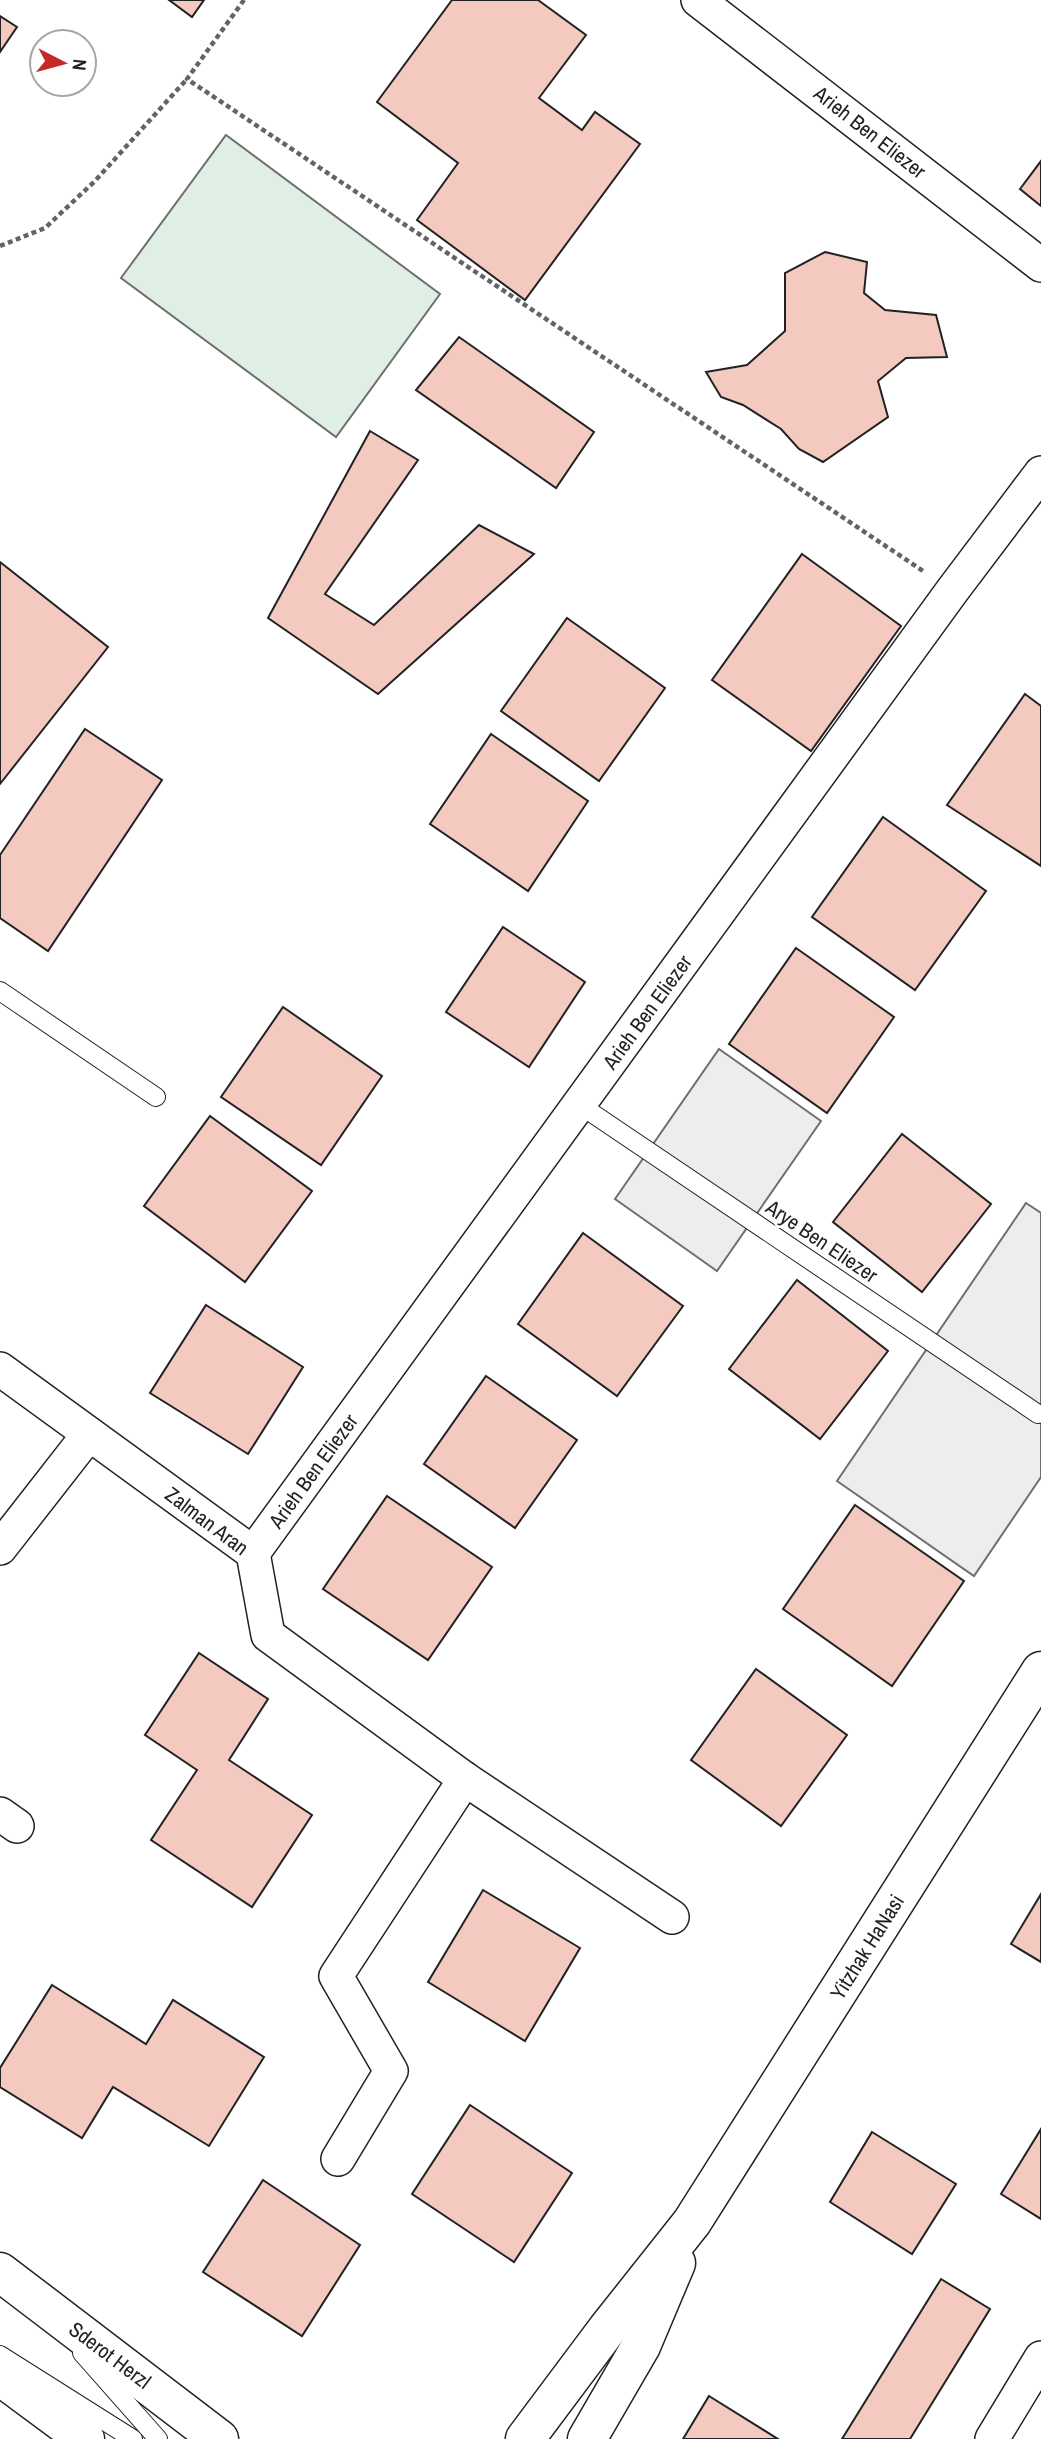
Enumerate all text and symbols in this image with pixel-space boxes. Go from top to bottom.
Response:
north arrow [28,28,98,98]
text: N [66,58,93,72]
street label: Arieh Ben Eliezer [807,78,932,185]
street label: Arieh Ben Eliezer [595,949,699,1076]
street label: Arye Ben Eliezer [759,1192,884,1289]
street label: Arieh Ben Eliezer [261,1408,365,1535]
street label: Zalman Aran [159,1480,255,1562]
street label: Yitzhak HaNasi [823,1889,911,2005]
street label: Sderot Herzl [63,2315,157,2395]

